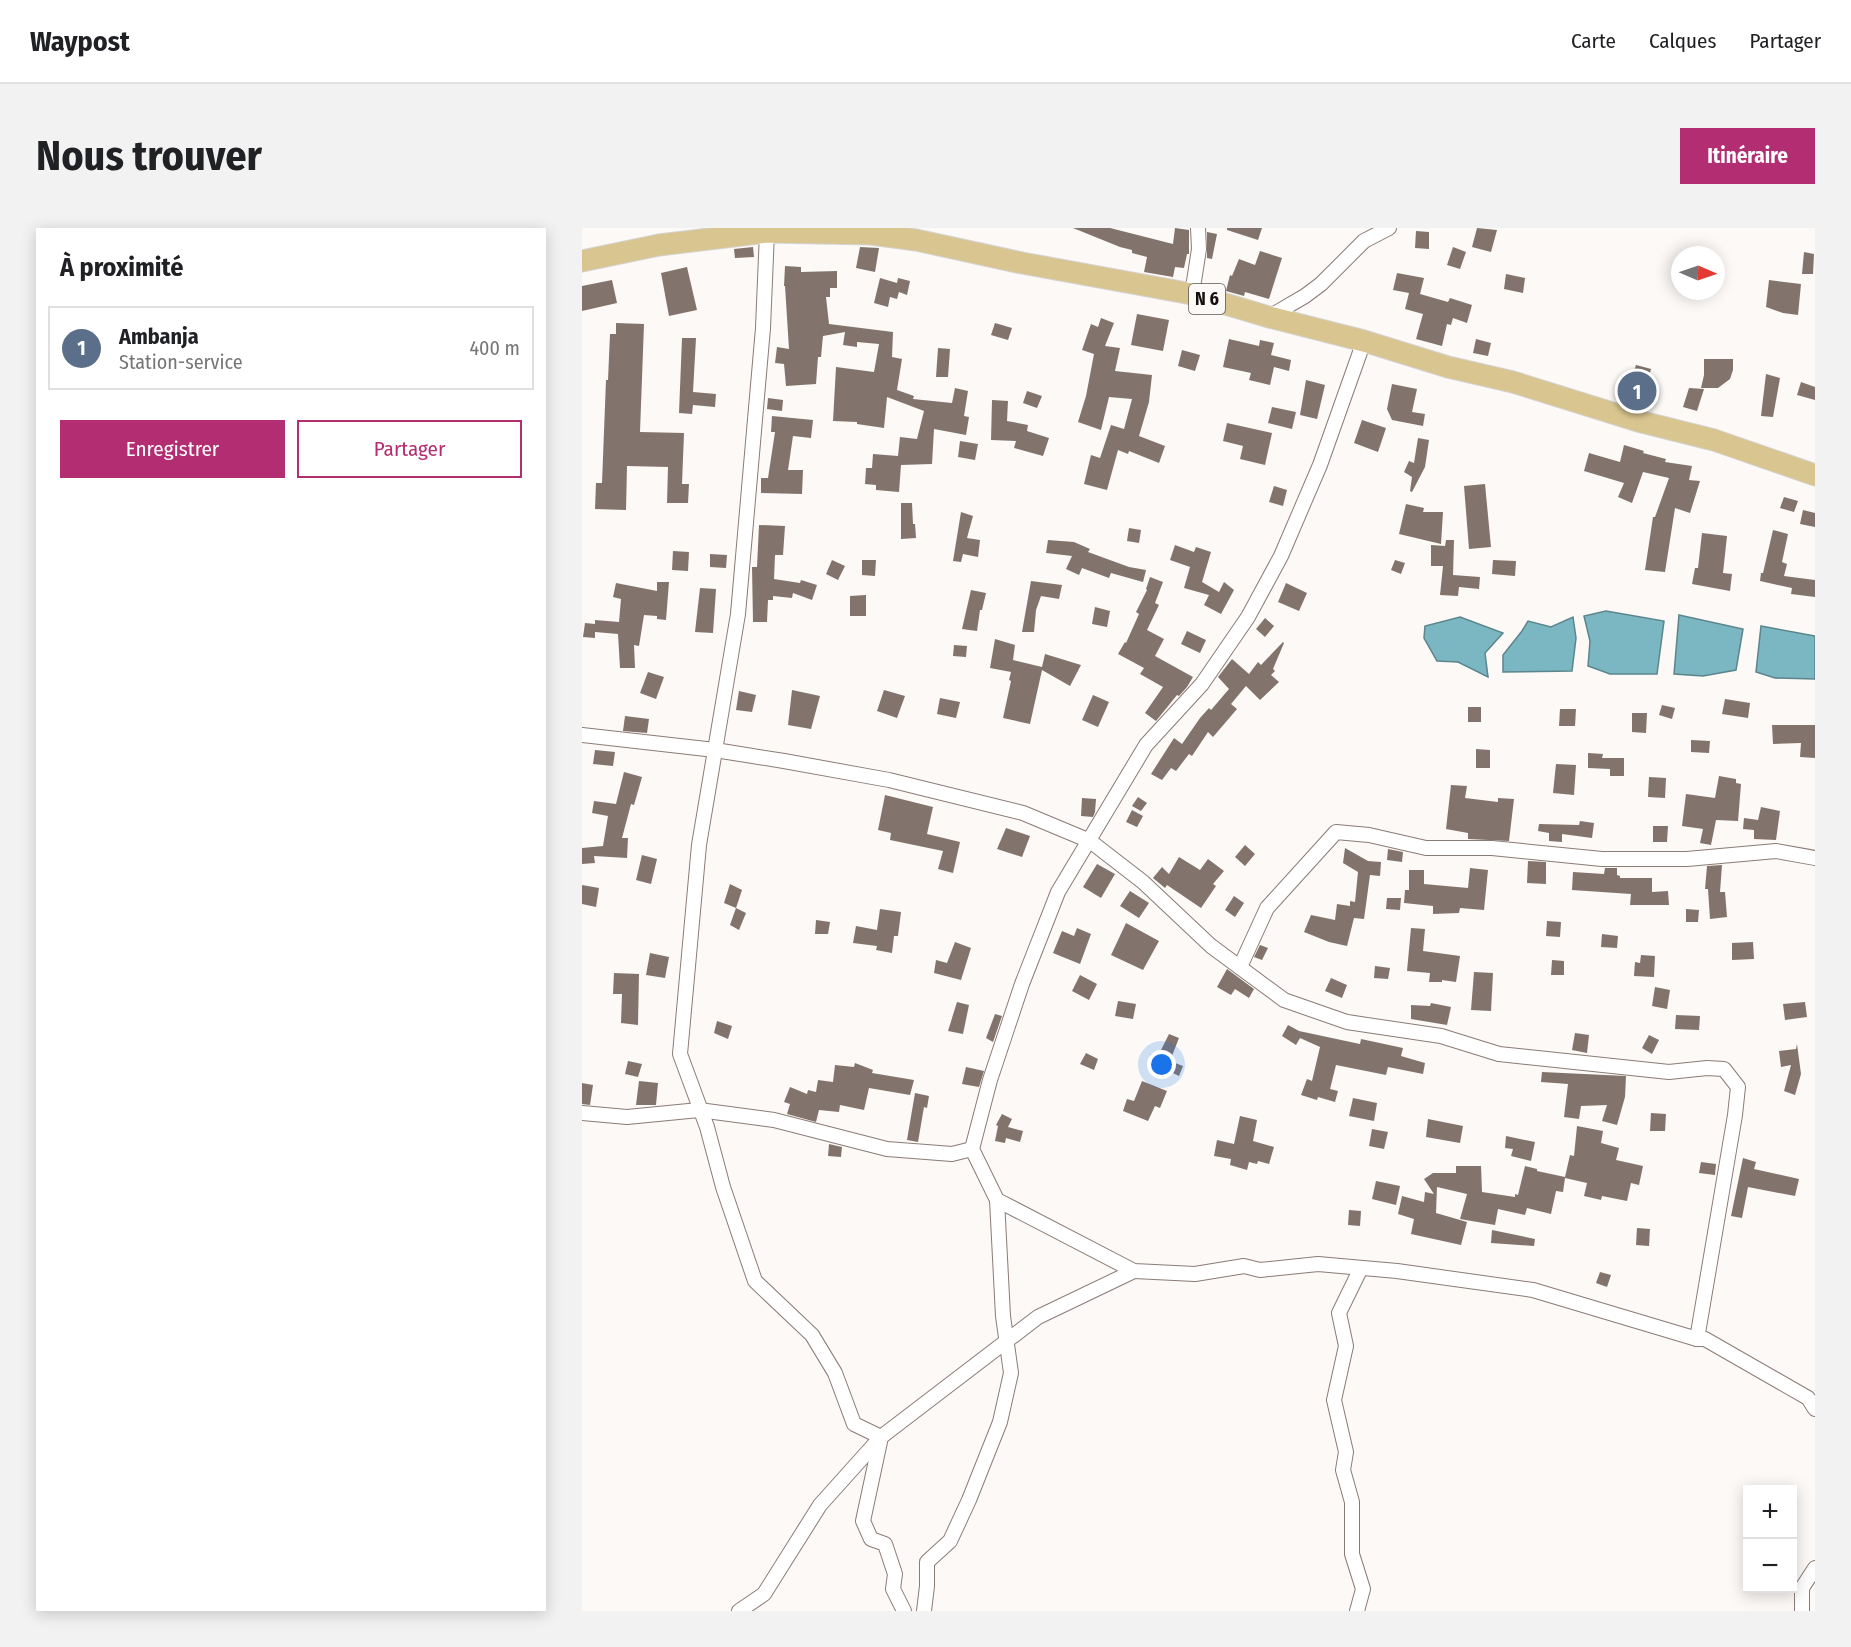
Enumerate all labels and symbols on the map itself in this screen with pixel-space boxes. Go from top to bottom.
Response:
north arrow [1671,246,1725,300]
road number: N 6 [1189,284,1225,314]
pin: 1 [1618,368,1656,414]
your location [1147,1050,1176,1079]

